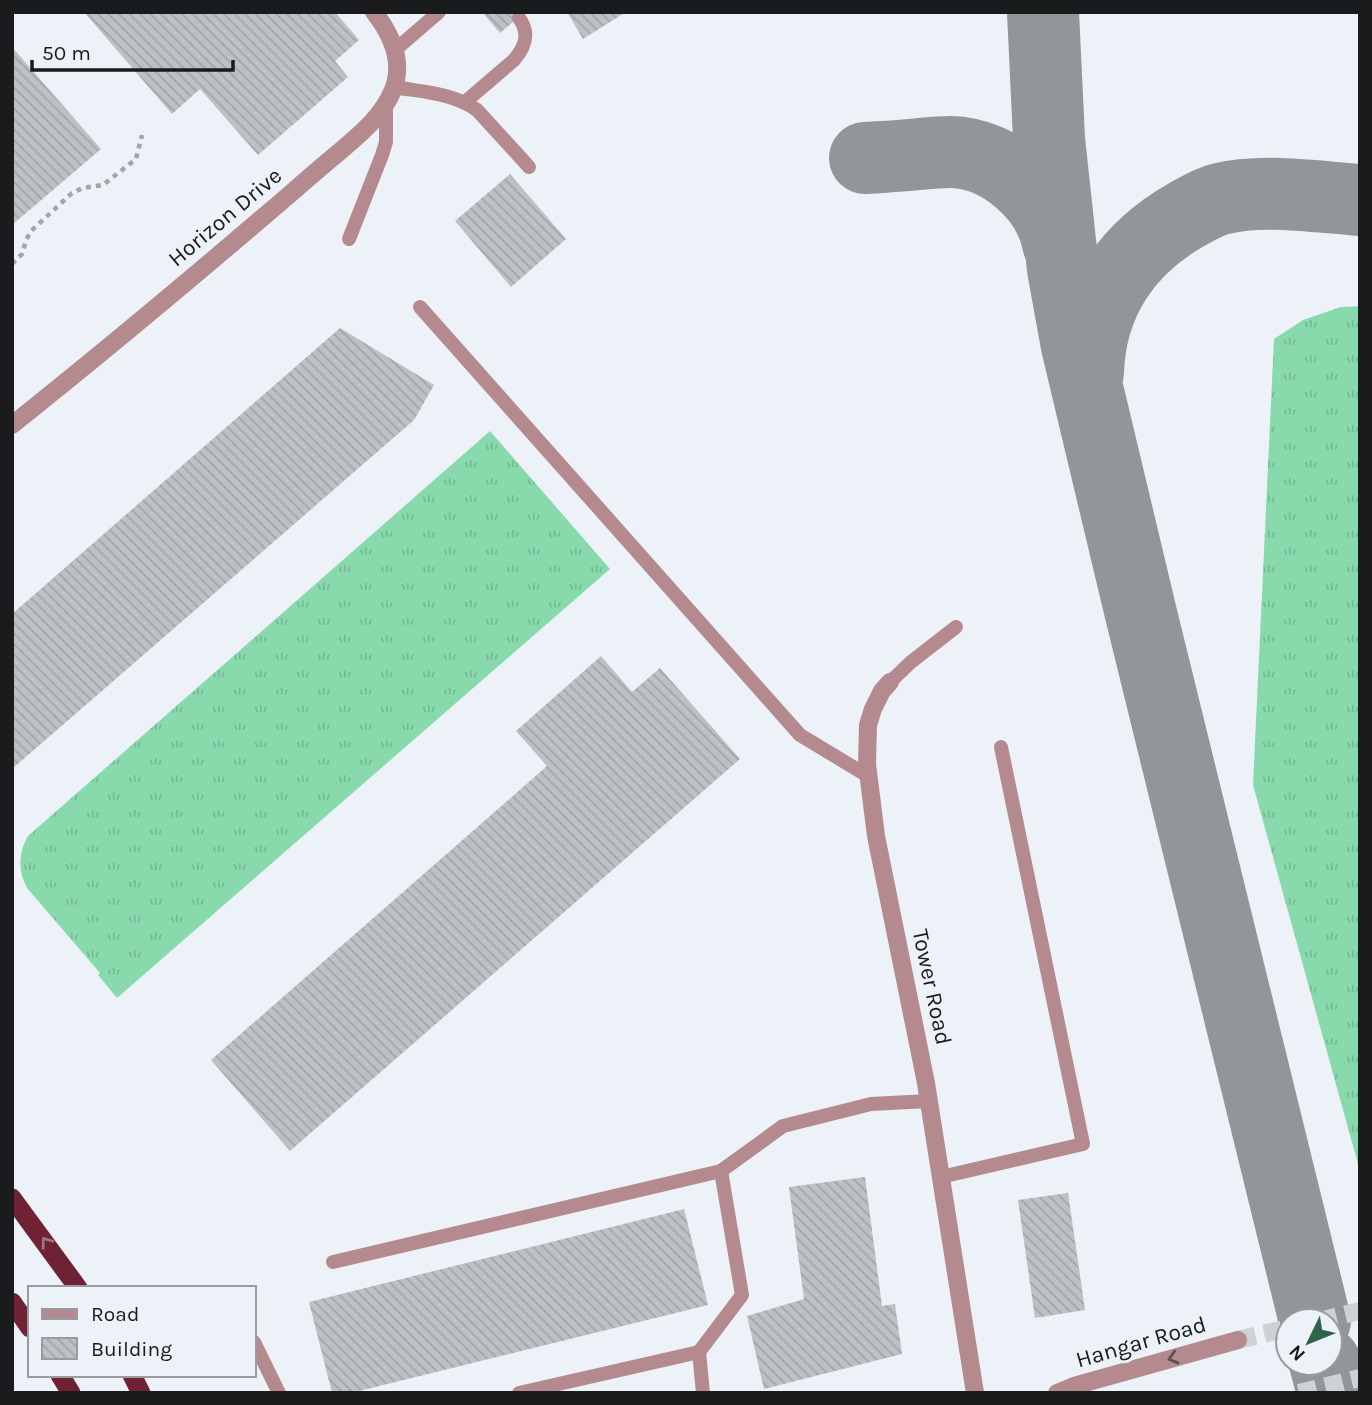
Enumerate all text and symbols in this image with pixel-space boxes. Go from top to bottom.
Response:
scale bar [32,28,233,72]
text: 50 m [42,41,91,65]
street label: Horizon Drive [163,162,287,272]
street label: Tower Road [907,927,957,1047]
one-way arrow [42,1237,54,1250]
legend [28,1286,256,1377]
text: Road [91,1302,139,1326]
north arrow [1274,1307,1344,1377]
street label: Hangar Road [1073,1311,1209,1373]
text: Building [91,1337,172,1361]
text: N [1285,1340,1310,1365]
one-way arrow [1167,1350,1179,1365]

